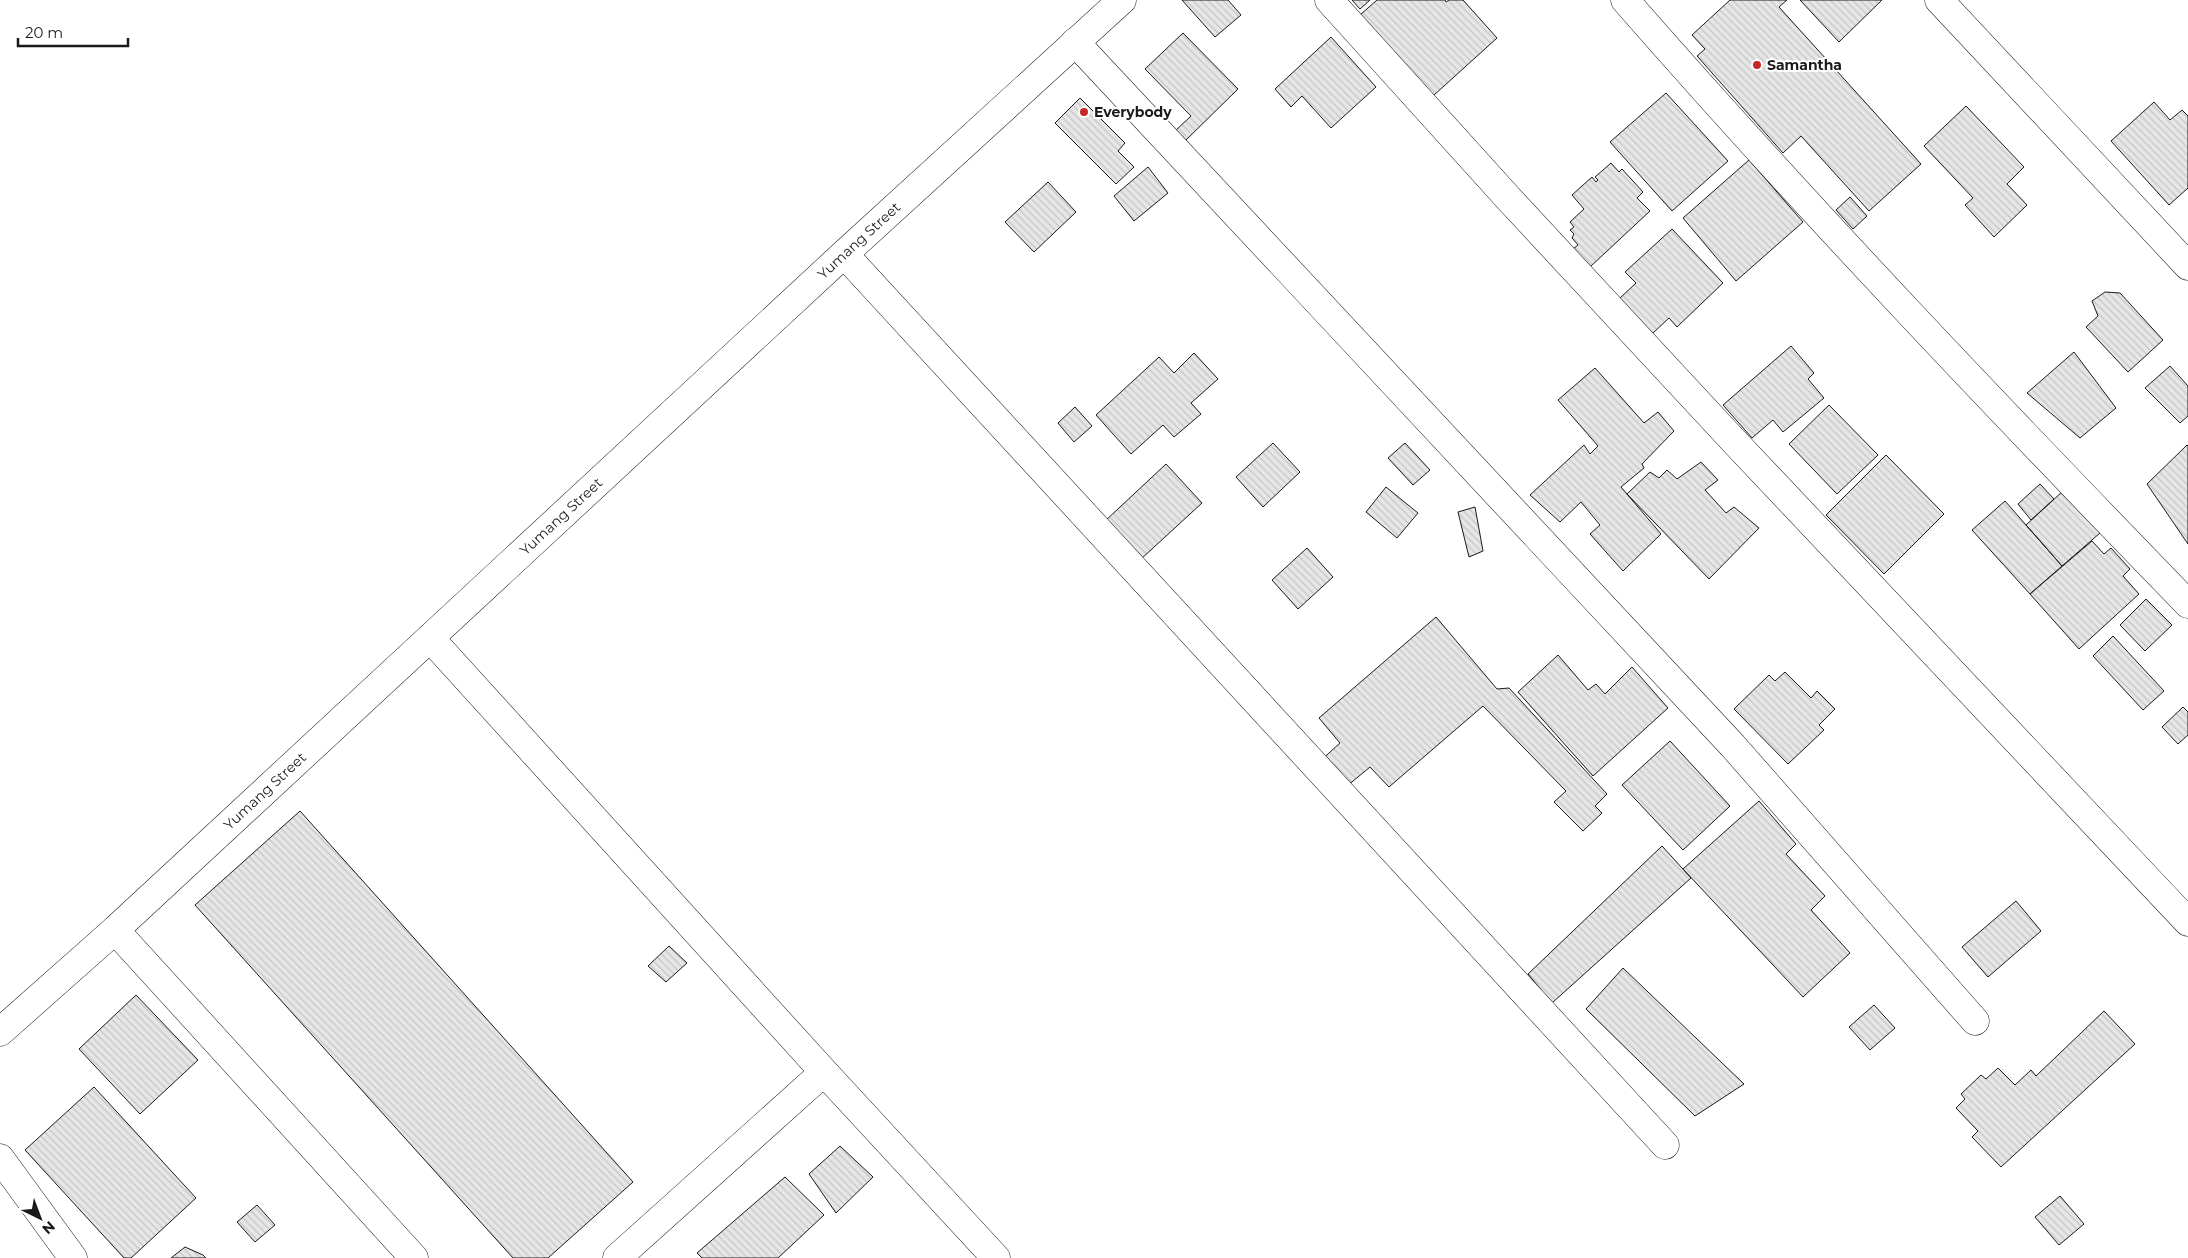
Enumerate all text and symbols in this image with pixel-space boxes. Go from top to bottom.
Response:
scale bar [18,15,128,47]
text: 20 m [25,23,63,42]
place label: Samantha [1767,56,1842,74]
marker: Samantha [1751,59,1763,71]
place label: Everybody [1094,103,1172,121]
marker: Everybody [1078,106,1090,118]
street label: Yumang Street [814,198,904,283]
street label: Yumang Street [516,474,606,559]
street label: Yumang Street [220,748,310,834]
north arrow [15,1193,65,1243]
text: N [38,1217,59,1238]

